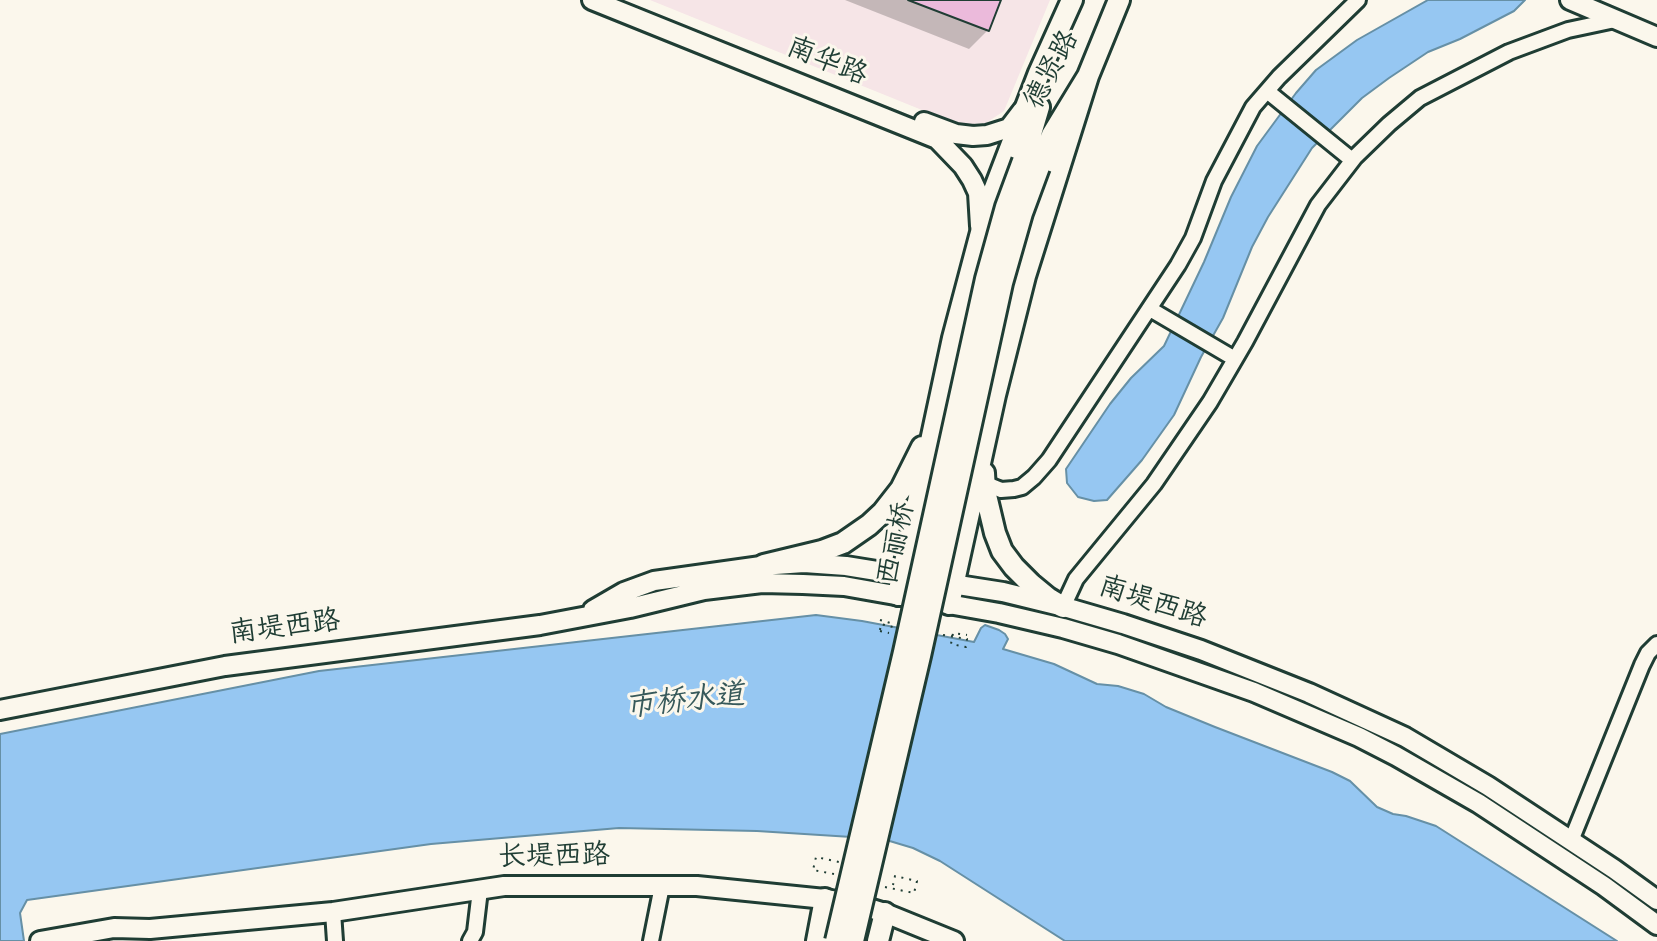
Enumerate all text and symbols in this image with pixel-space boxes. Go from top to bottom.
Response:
street label: 德贤路 [1019,26,1089,116]
street label: 南华路 [781,33,871,95]
street label: 西丽桥 [874,499,924,589]
street label: 南堤西路 [1094,572,1210,638]
street label: 南堤西路 [227,607,343,653]
water label: 市桥水道 [623,680,747,728]
street label: 长堤西路 [498,841,610,877]

